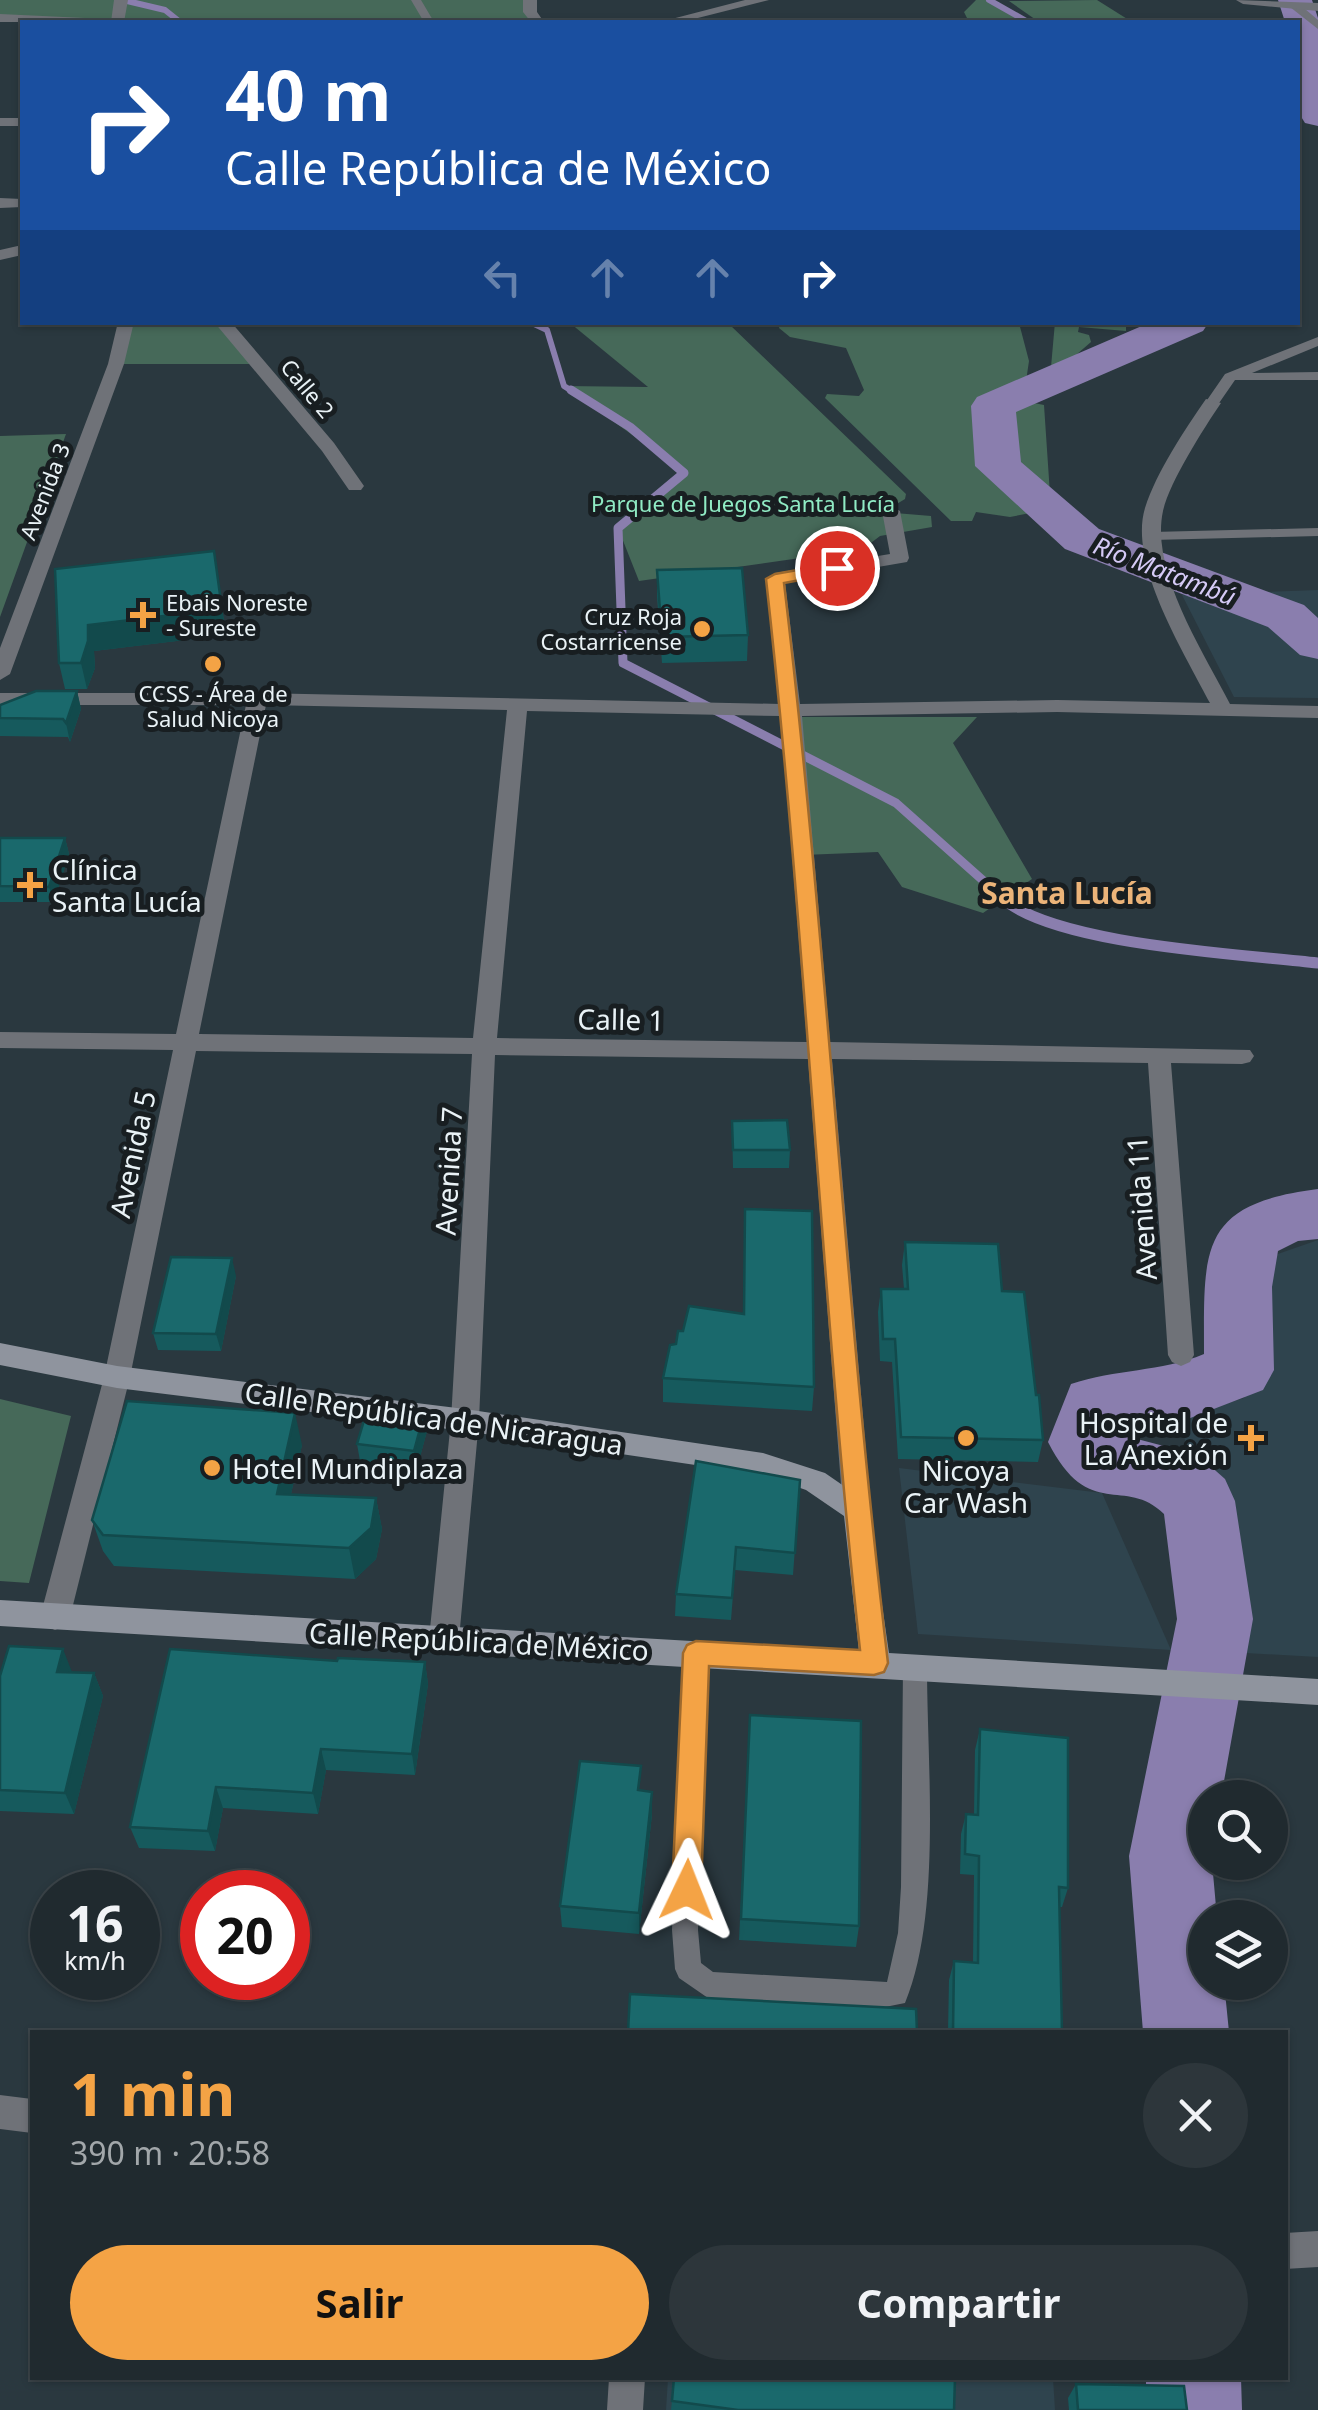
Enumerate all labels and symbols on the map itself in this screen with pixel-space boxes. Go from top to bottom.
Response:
street label: Calle 2 [275,352,341,424]
street label: Avenida 3 [12,438,76,544]
park label: Parque de Juegos Santa Lucía [591,488,895,518]
pin [795,526,880,611]
water label: Río Matambú [1089,527,1241,613]
place label: Ebais Noreste - Sureste [166,587,308,642]
place label: Cruz Roja Costarricense [541,601,682,656]
marker: Ebais Noreste - Sureste [130,602,156,628]
marker: Cruz Roja Costarricense [691,618,713,640]
marker: CCSS - Área de Salud Nicoya [202,653,224,675]
place label: CCSS - Área de Salud Nicoya [138,678,288,733]
place label: Clínica Santa Lucía [52,850,202,920]
marker: Clínica Santa Lucía [17,872,43,898]
district label: Santa Lucía [981,872,1153,913]
street label: Calle 1 [577,999,665,1039]
street label: Avenida 5 [100,1087,164,1221]
street label: Avenida 7 [426,1106,470,1236]
street label: Avenida 11 [1117,1135,1165,1281]
street label: Calle República de Nicaragua [242,1373,626,1463]
place label: Hospital de La Anexión [1079,1403,1228,1473]
marker: Hospital de La Anexión [1238,1425,1264,1451]
marker: Nicoya Car Wash [955,1427,977,1449]
place label: Hotel Mundiplaza [232,1449,464,1487]
place label: Nicoya Car Wash [904,1451,1028,1521]
marker: Hotel Mundiplaza [201,1457,223,1479]
street label: Calle República de México [308,1613,650,1669]
position arrow [635,1838,739,1942]
speed limit sign: 20 [180,1870,310,2000]

